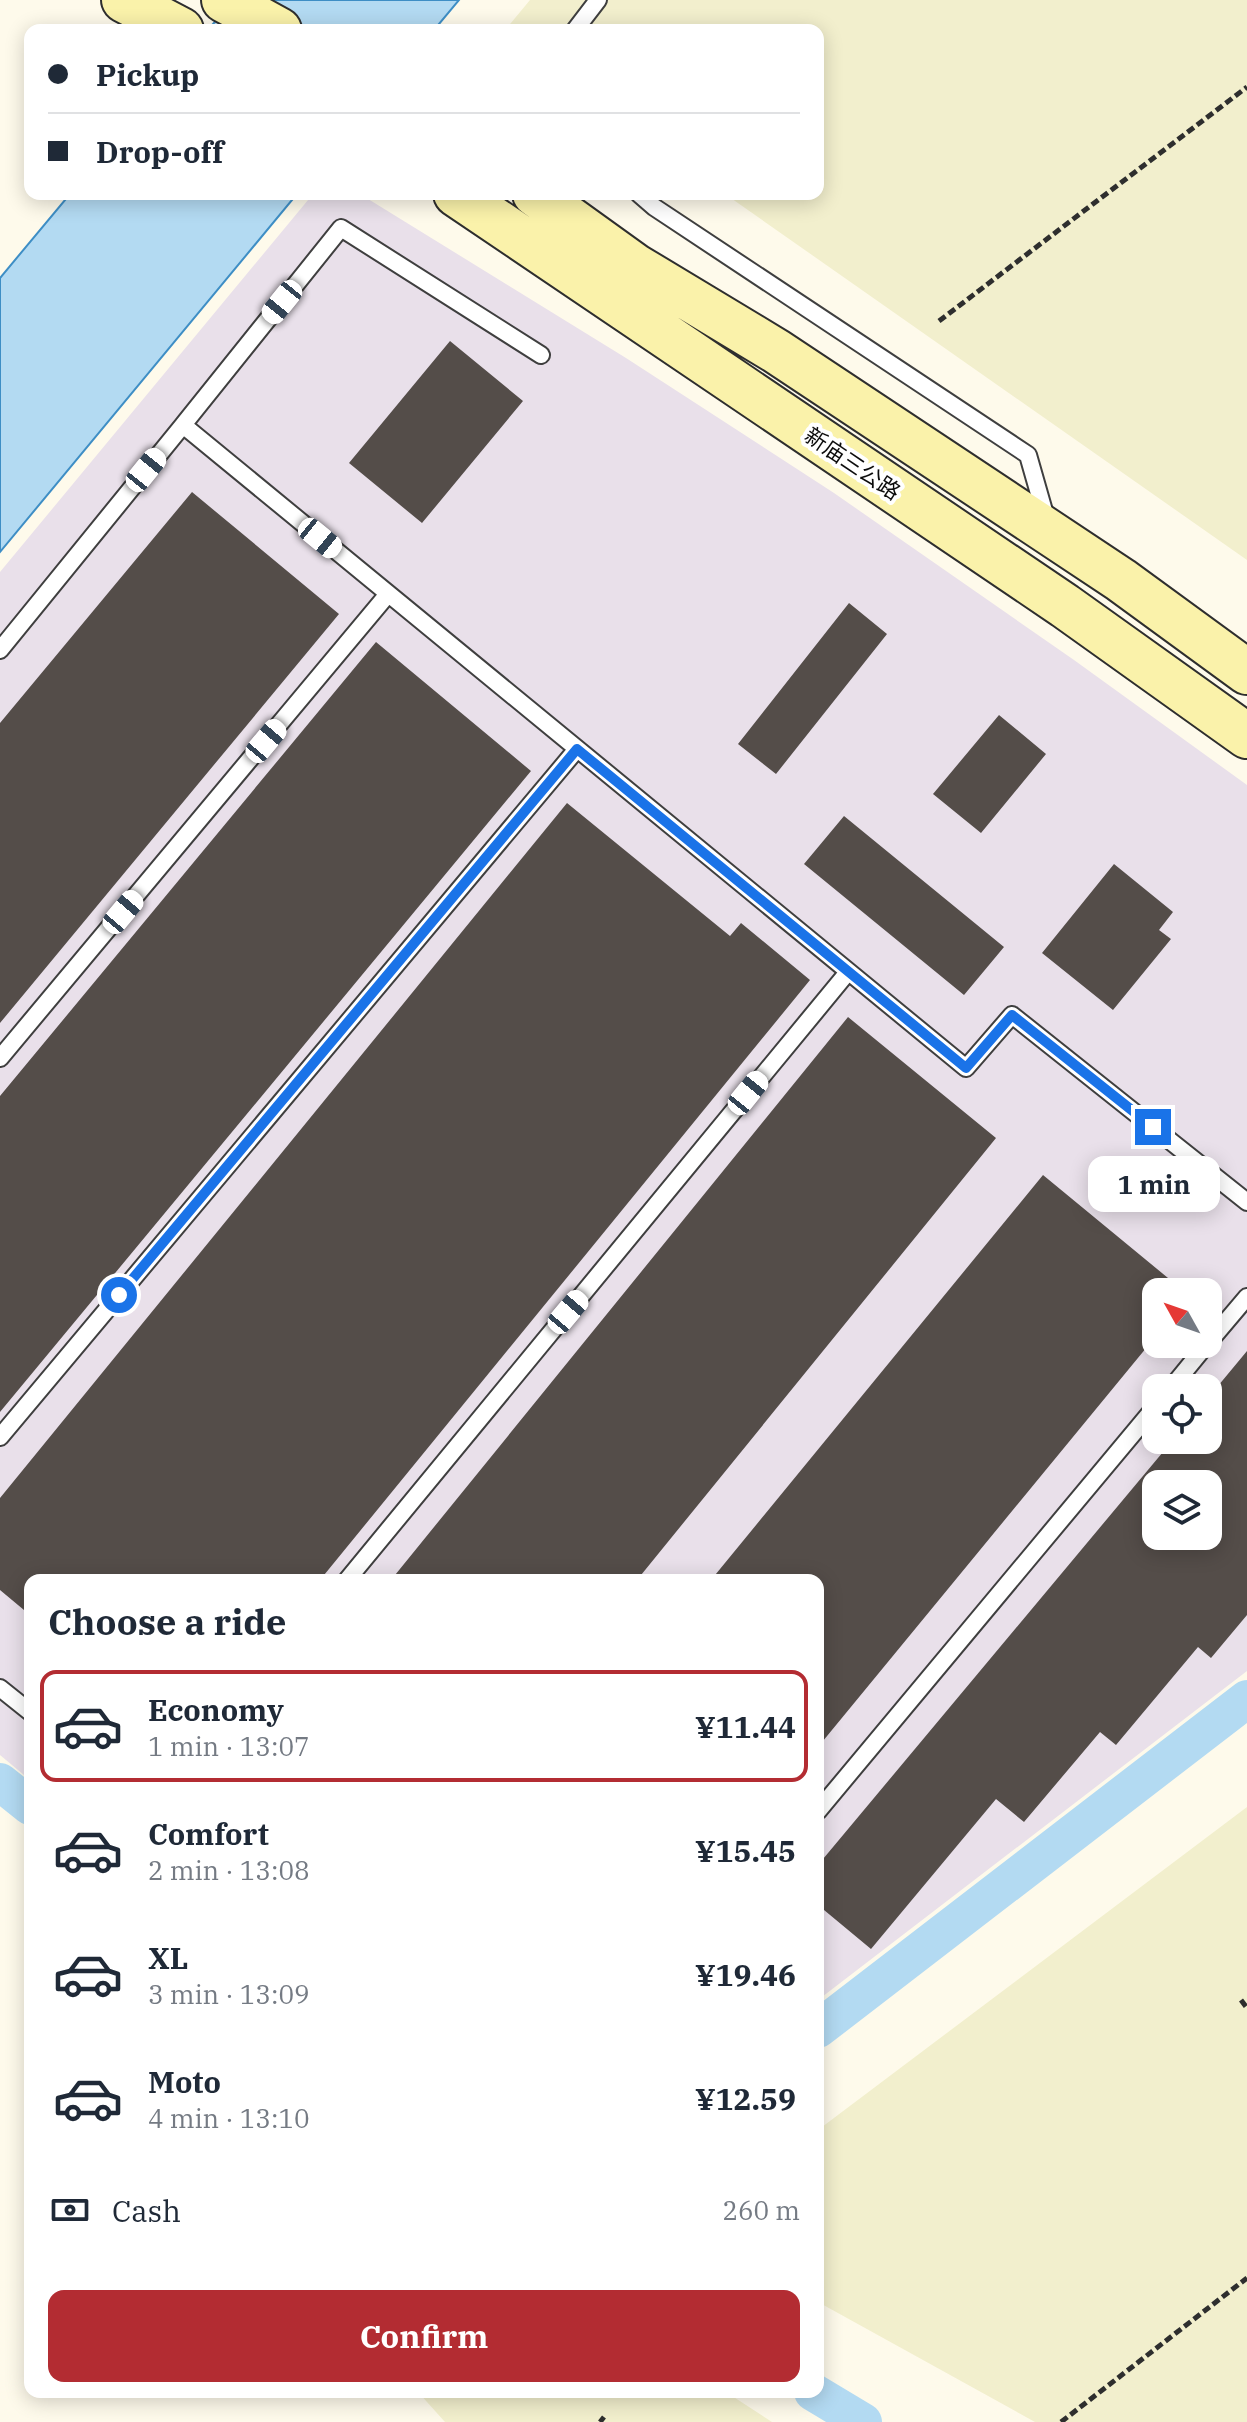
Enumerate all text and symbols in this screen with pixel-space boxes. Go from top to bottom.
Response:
text: Pickup [96,55,199,94]
text: Drop-off [96,132,224,171]
car [258,276,306,328]
street label: 新庙三公路 [799,420,907,506]
car [122,444,170,496]
car [294,514,346,562]
car [241,715,291,767]
car [98,886,148,938]
car [724,1067,772,1119]
route end [1135,1109,1171,1145]
callout: 1 min [1087,1155,1219,1211]
text: 1 min [1118,1167,1190,1201]
route start [101,1277,137,1313]
north arrow [1142,1278,1222,1358]
map controls [1142,1278,1222,1550]
car [543,1286,593,1338]
button: locate [1142,1374,1222,1454]
button: layers [1142,1470,1222,1550]
text: Choose a ride [48,1598,287,1645]
icon: car [52,1690,124,1762]
text: Economy [148,1690,284,1729]
text: ¥11.44 [695,1707,796,1746]
text: 1 min · 13:07 [148,1729,310,1763]
icon: car [52,1814,124,1886]
text: Comfort [148,1814,269,1853]
text: ¥15.45 [695,1831,796,1870]
text: 2 min · 13:08 [148,1853,310,1887]
icon: car [52,1938,124,2010]
text: XL [148,1938,188,1977]
text: ¥19.46 [695,1955,796,1994]
text: 3 min · 13:09 [148,1977,310,2011]
icon: car [52,2062,124,2134]
text: Moto [148,2062,221,2101]
text: ¥12.59 [695,2079,796,2118]
text: 4 min · 13:10 [148,2101,310,2135]
icon: cash [48,2188,92,2232]
text: Cash [112,2191,181,2230]
text: 260 m [722,2193,800,2227]
button: Confirm [48,2290,800,2382]

